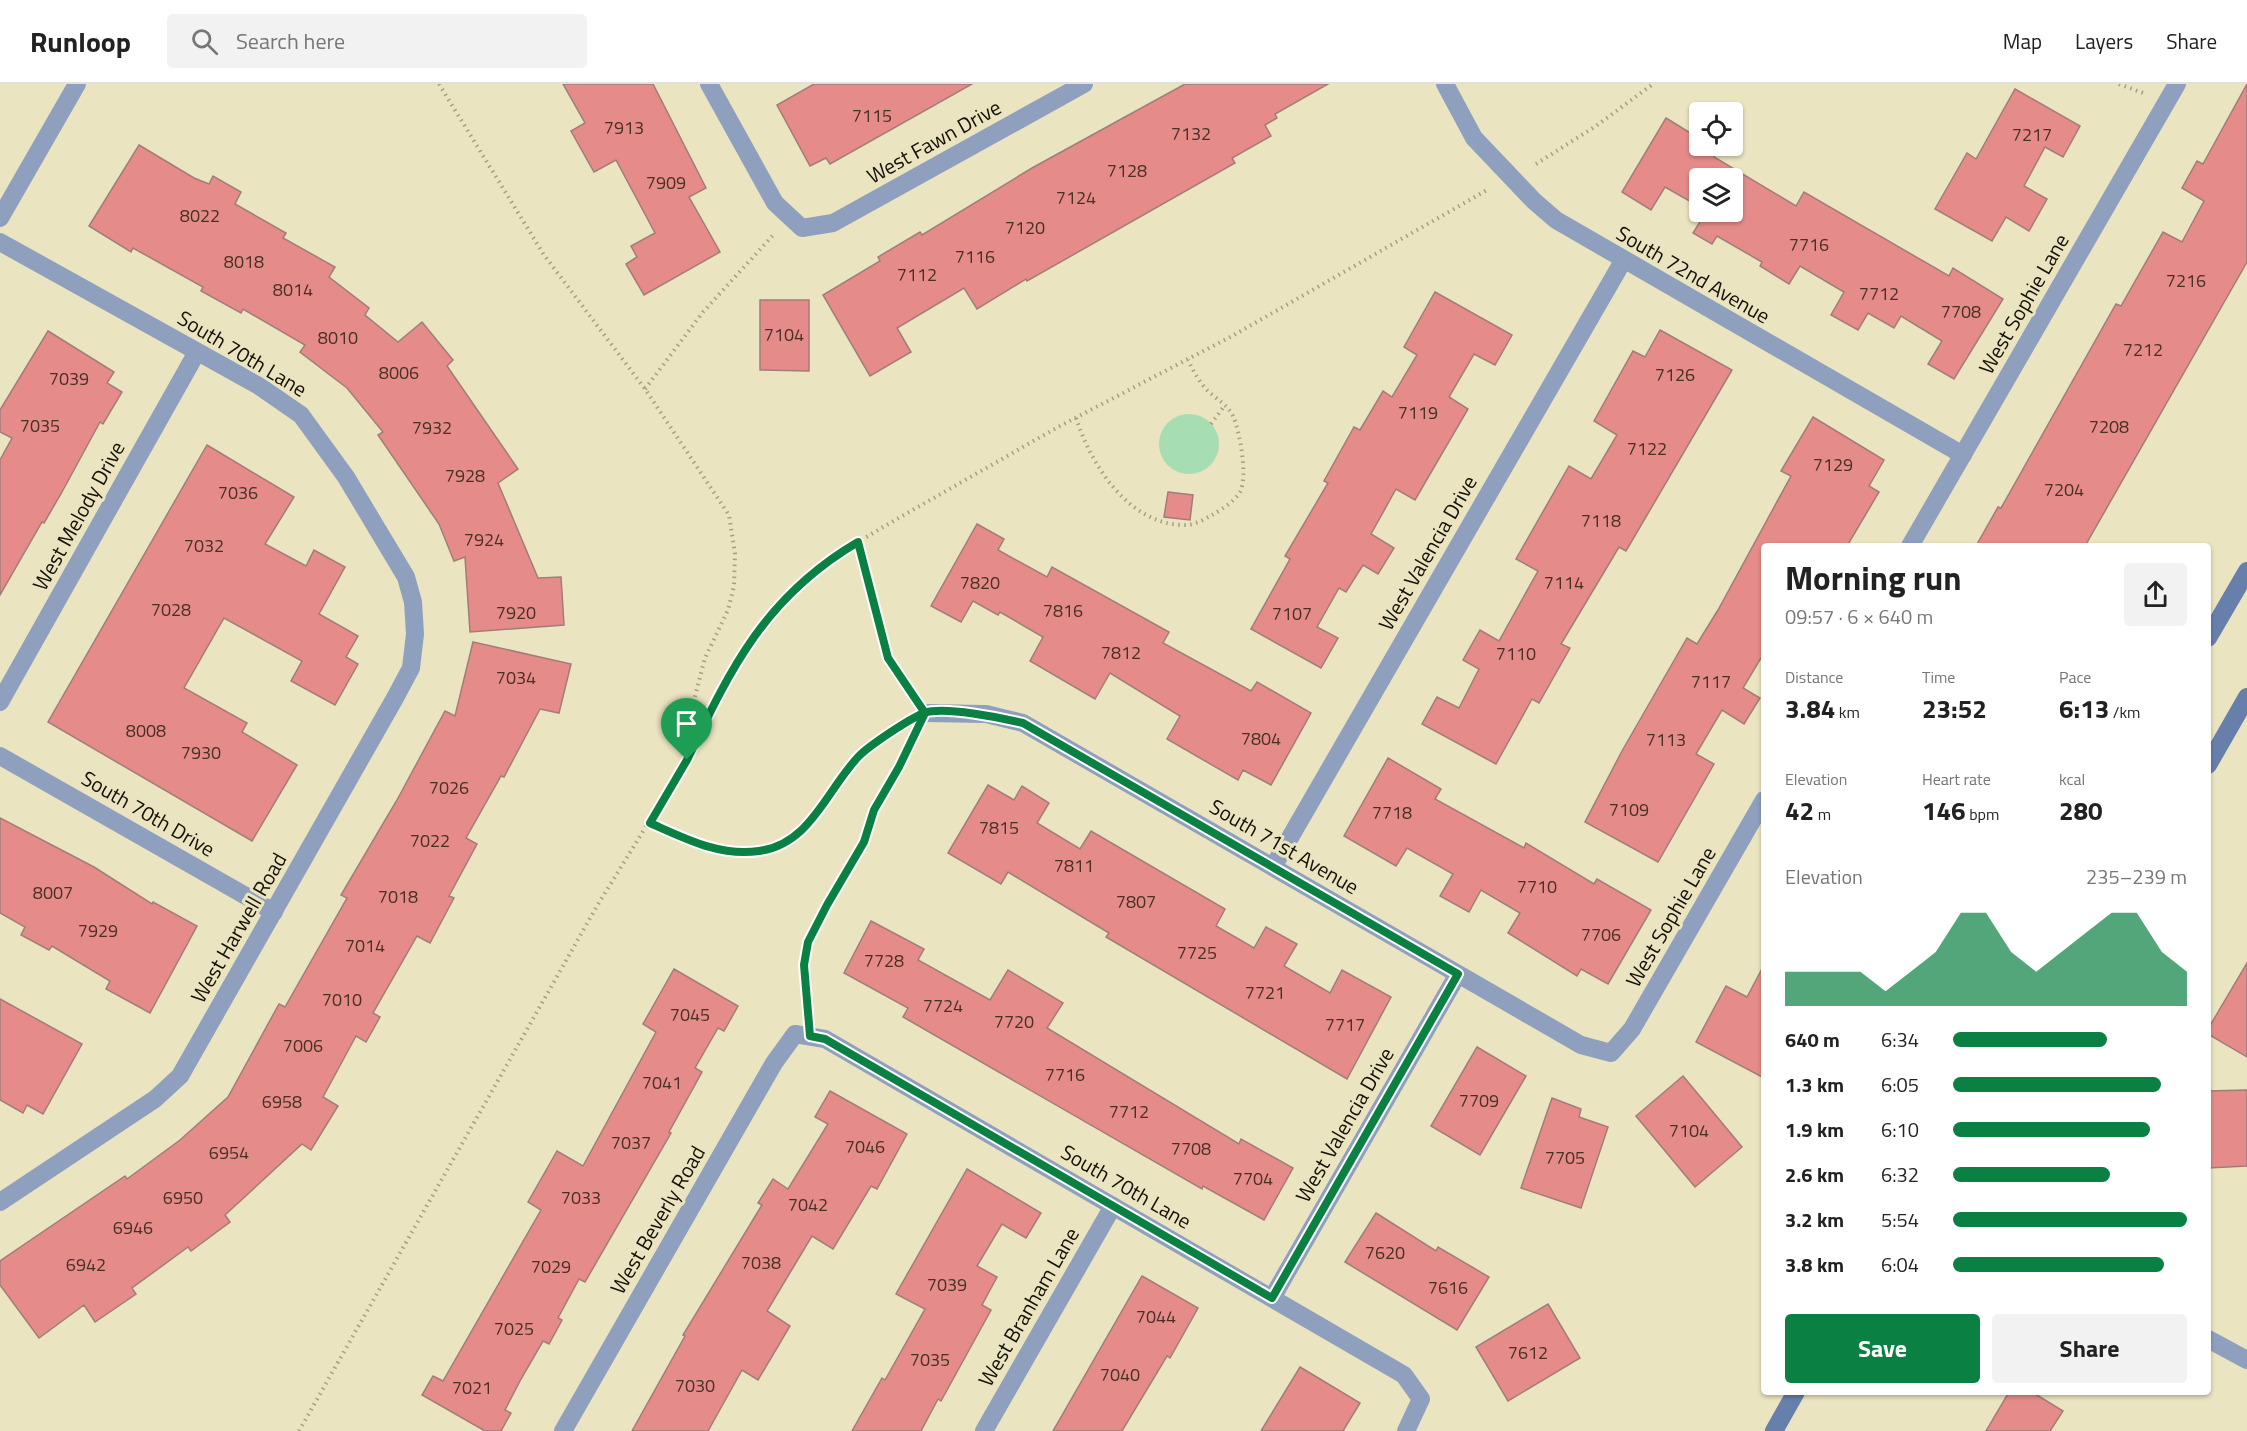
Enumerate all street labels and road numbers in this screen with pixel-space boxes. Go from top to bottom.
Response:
street label: West Fawn Drive [860,91,1007,191]
street label: South 72nd Avenue [1611,217,1776,331]
street label: West Sophie Lane [1970,227,2076,380]
street label: South 70th Lane [172,302,313,404]
street label: West Melody Drive [24,435,132,596]
street label: West Valencia Drive [1370,469,1485,636]
street label: South 70th Drive [76,762,221,864]
street label: South 71st Avenue [1204,790,1365,902]
street label: West Sophie Lane [1617,840,1723,993]
street label: West Harwell Road [182,846,294,1009]
street label: West Valencia Drive [1287,1041,1402,1208]
street label: South 70th Lane [1055,1136,1198,1237]
street label: West Beverly Road [602,1139,713,1300]
street label: West Branham Lane [970,1221,1087,1392]

